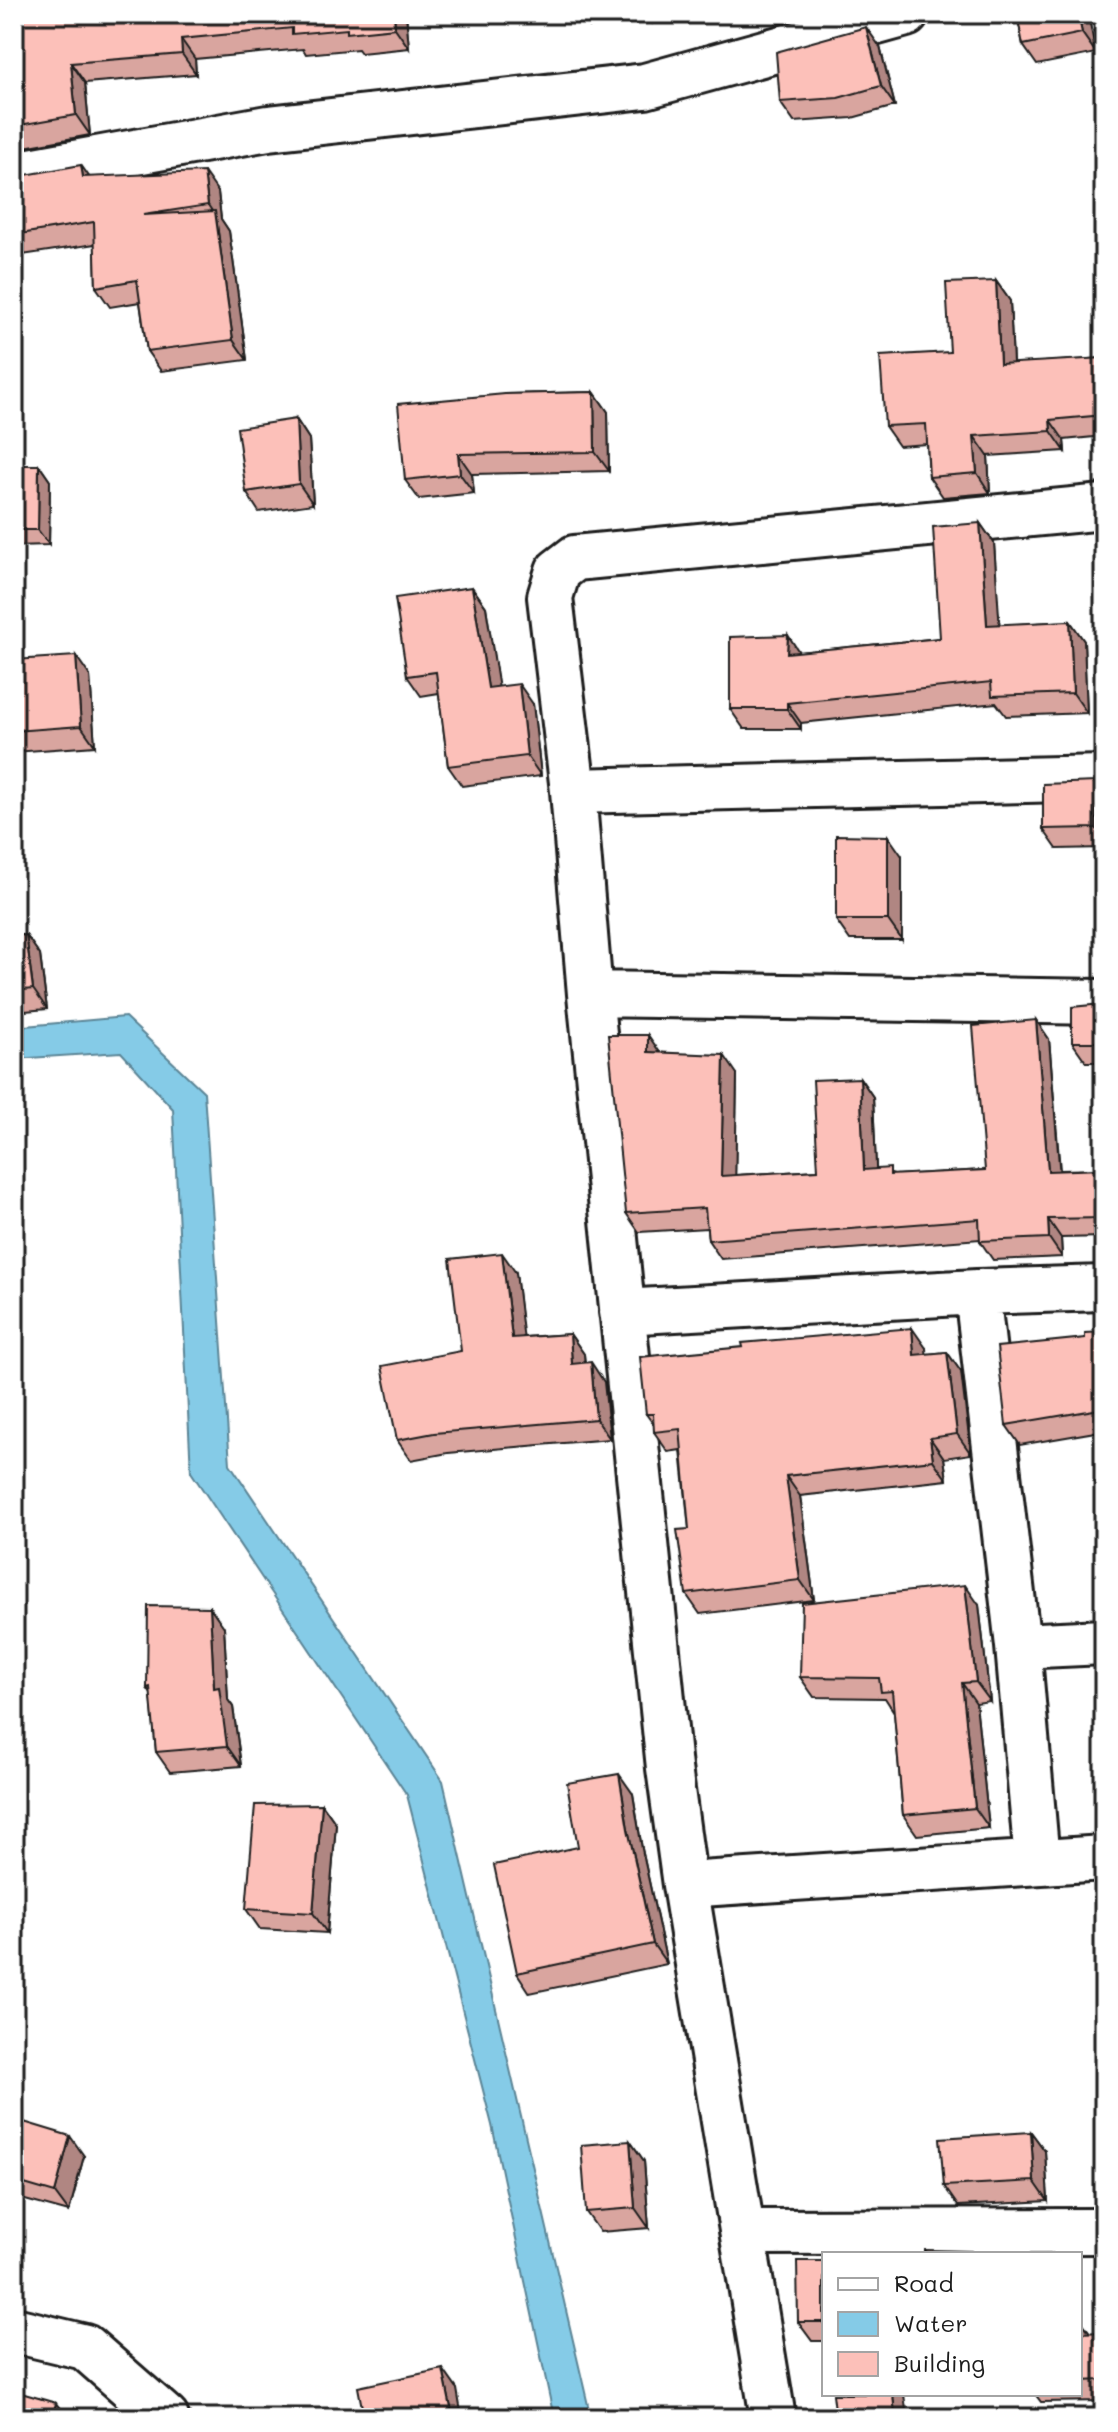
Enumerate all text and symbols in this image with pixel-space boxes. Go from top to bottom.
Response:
legend [822,2252,1082,2396]
text: Road [894,2267,954,2298]
text: Water [894,2307,968,2338]
text: Building [894,2347,985,2378]

